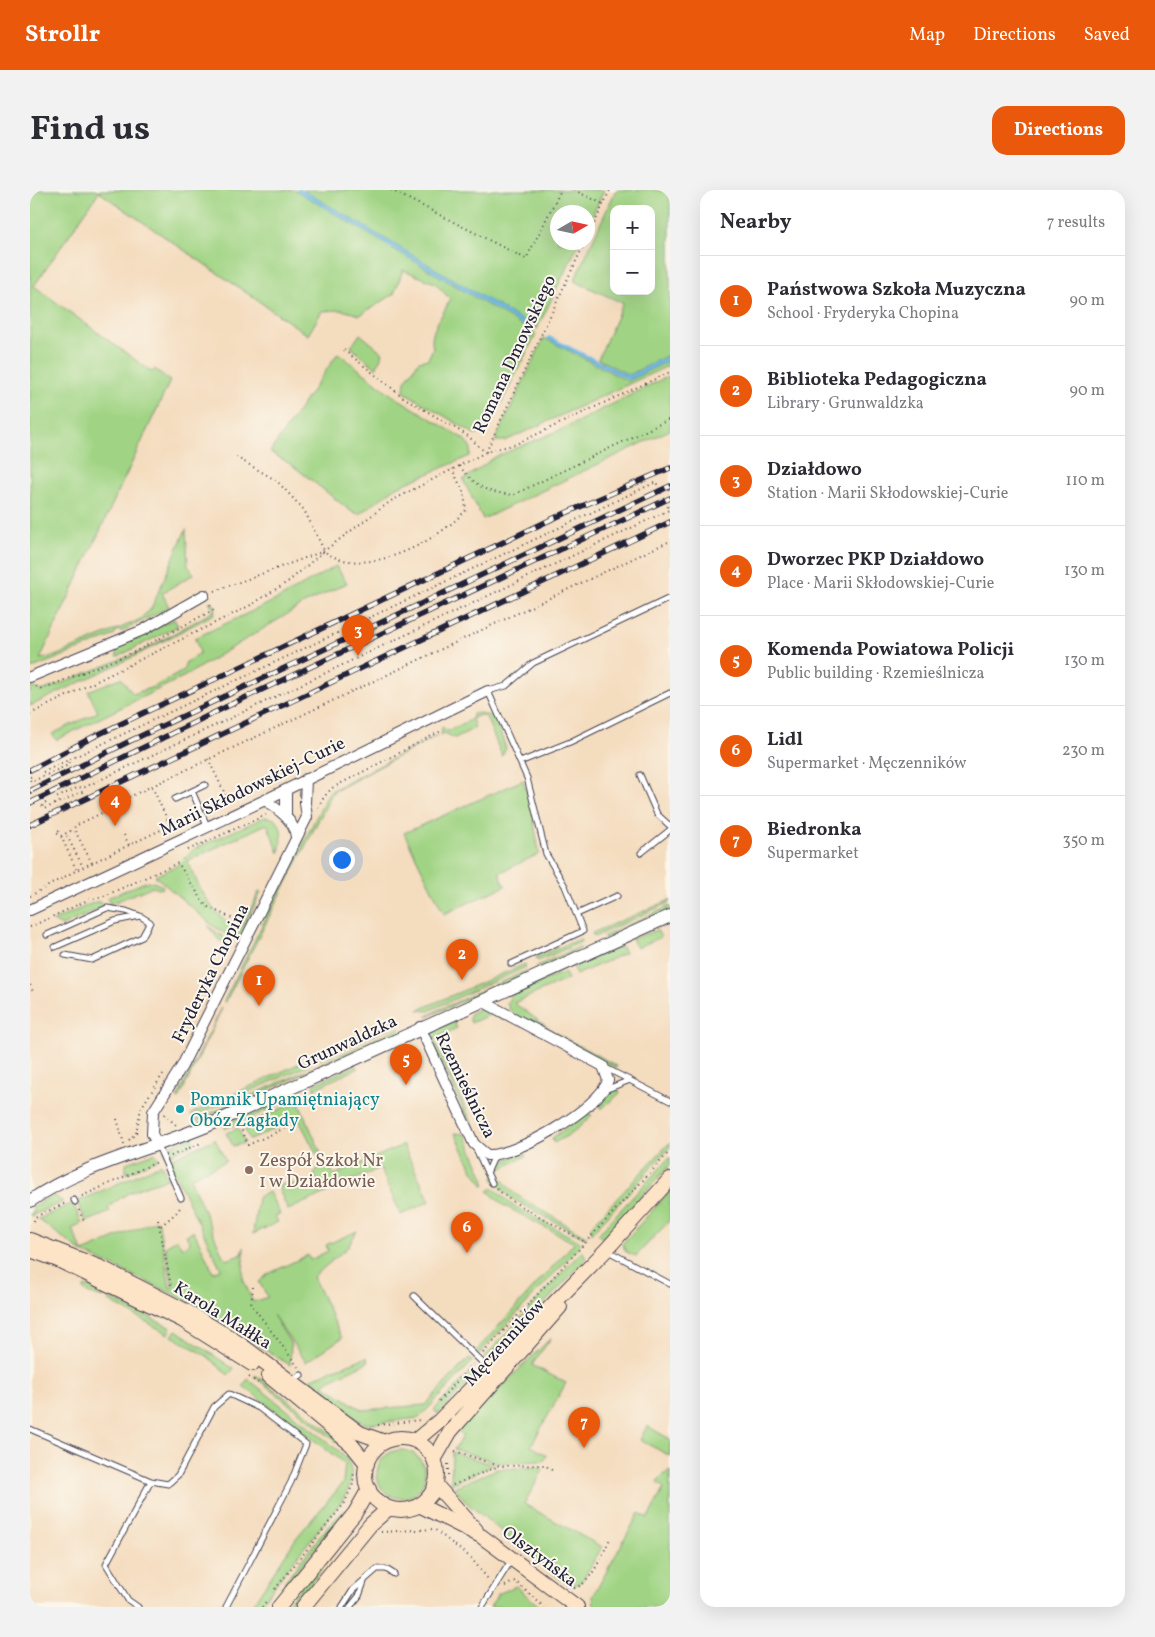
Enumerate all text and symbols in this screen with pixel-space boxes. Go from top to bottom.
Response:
text: Strollr [25,18,100,52]
text: Map [909,23,945,48]
text: Directions [973,23,1056,48]
text: Saved [1084,23,1130,48]
text: Find us [30,106,150,154]
button: Directions [992,106,1125,155]
north arrow [550,205,595,250]
map controls [610,205,655,295]
button: + [610,205,655,250]
text: Nearby [720,208,791,237]
text: 7 results [1047,212,1105,234]
button: − [610,250,655,295]
street label: Romana Dmowskiego [468,271,563,438]
text: Państwowa Szkoła Muzyczna [767,277,1026,303]
text: 1 [733,290,739,312]
text: 90 m [1069,290,1105,312]
text: School · Fryderyka Chopina [767,303,959,325]
text: Biblioteka Pedagogiczna [767,367,987,393]
text: 2 [732,380,740,402]
text: 90 m [1069,380,1105,402]
text: Library · Grunwaldzka [767,393,924,415]
text: Działdowo [767,457,862,483]
text: 3 [732,470,740,492]
text: 110 m [1066,470,1105,492]
text: Station · Marii Skłodowskiej-Curie [767,483,1008,505]
text: Dworzec PKP Działdowo [767,547,984,573]
text: 4 [731,560,741,582]
text: 130 m [1064,560,1105,582]
text: Place · Marii Skłodowskiej-Curie [767,573,994,595]
pin: 3 [342,615,374,656]
text: Komenda Powiatowa Policji [767,637,1014,663]
text: 5 [732,650,740,672]
text: 130 m [1064,650,1105,672]
text: Public building · Rzemieślnicza [767,663,985,685]
text: Lidl [767,727,803,753]
street label: Marii Skłodowskiej-Curie [156,731,350,843]
text: 6 [732,740,740,762]
text: 230 m [1062,740,1105,762]
text: Supermarket · Męczenników [767,753,966,775]
pin: 4 [99,785,131,826]
text: Biedronka [767,817,862,843]
text: 7 [732,830,740,852]
text: 350 m [1062,830,1105,852]
text: Supermarket [767,843,859,865]
your location [329,847,355,873]
street label: Fryderyka Chopina [167,900,256,1048]
pin: 2 [446,939,478,980]
pin: 1 [243,965,275,1006]
street label: Grunwaldzka [294,1009,401,1077]
street label: Rzemieślnicza [428,1028,501,1143]
pin: 5 [390,1044,422,1085]
place label: Pomnik Upamiętniający Obóz Zagłady [190,1088,380,1134]
marker: Pomnik Upamiętniający Obóz Zagłady [174,1103,186,1115]
place label: Zespół Szkoł Nr 1 w Działdowie [259,1149,384,1195]
marker: Zespół Szkoł Nr 1 w Działdowie [243,1164,255,1176]
pin: 6 [451,1212,483,1253]
street label: Karola Małłka [168,1276,276,1356]
street label: Męczenników [459,1294,551,1392]
pin: 7 [568,1407,600,1448]
street label: Olsztyńska [496,1521,582,1594]

